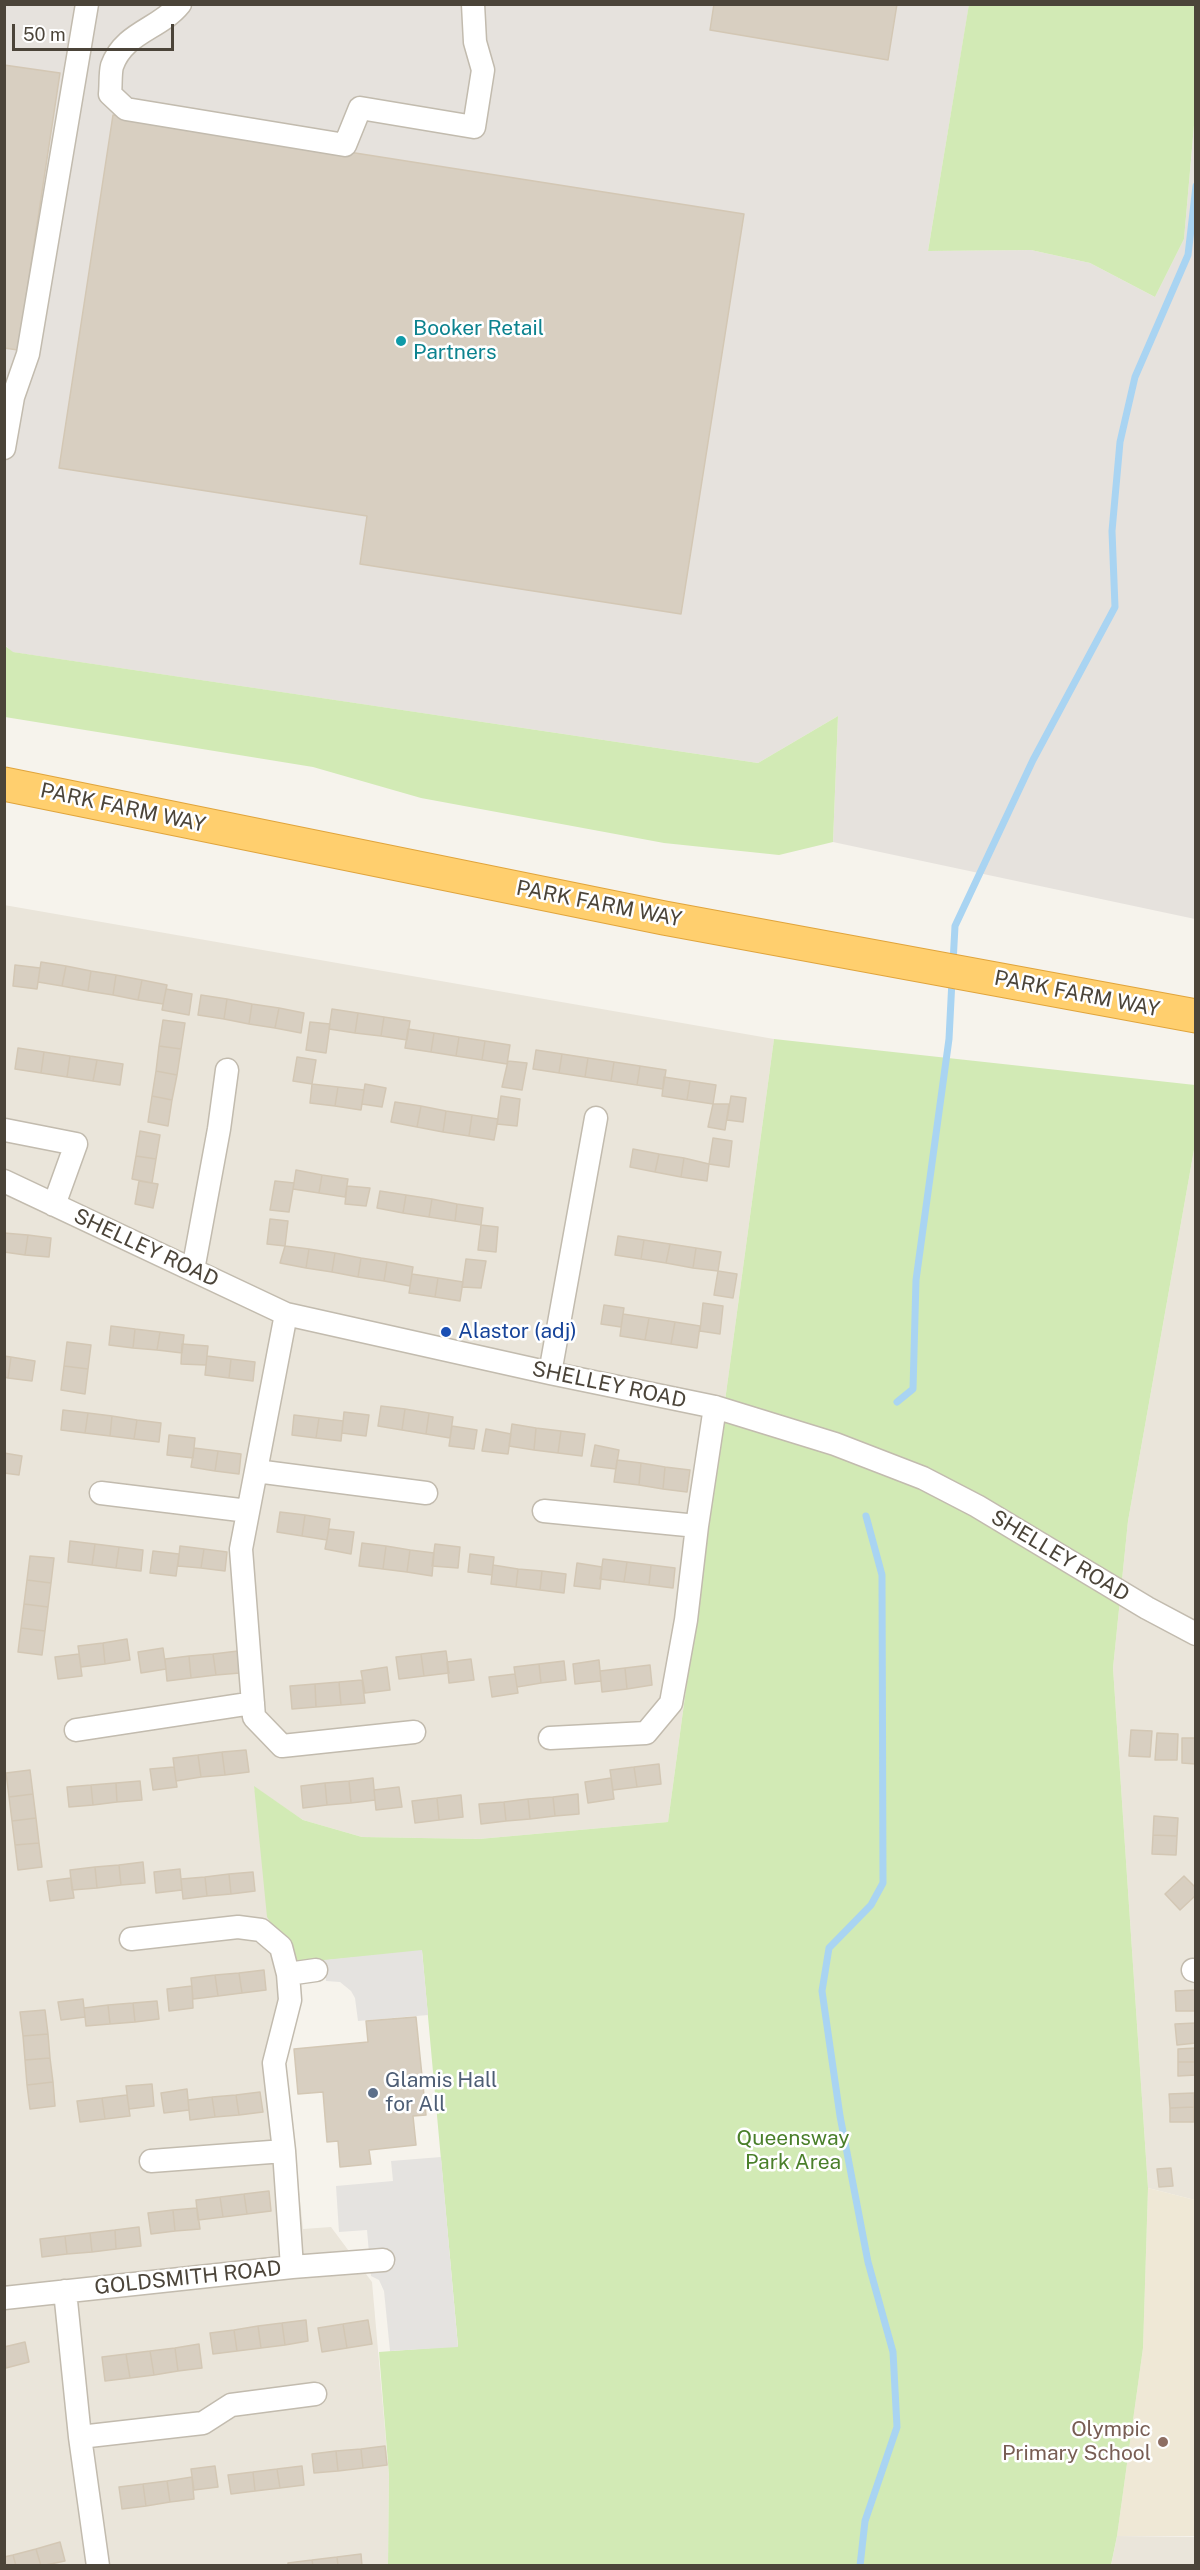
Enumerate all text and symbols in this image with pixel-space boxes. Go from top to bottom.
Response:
scale bar [15,12,177,50]
text: 50 m [23,24,66,45]
place label: Booker Retail Partners [413,316,544,366]
marker: Booker Retail Partners [394,334,408,348]
street label: PARK FARM WAY [38,778,208,838]
street label: PARK FARM WAY [514,876,684,932]
street label: PARK FARM WAY [992,966,1162,1022]
street label: SHELLEY ROAD [70,1203,222,1293]
place label: Alastor (adj) [458,1319,577,1345]
marker: Alastor (adj) [439,1325,453,1339]
street label: SHELLEY ROAD [530,1356,688,1414]
street label: SHELLEY ROAD [986,1505,1134,1607]
place label: Glamis Hall for All [385,2068,497,2118]
marker: Glamis Hall for All [366,2086,380,2100]
park label: Queensway Park Area [737,2126,849,2176]
street label: GOLDSMITH ROAD [93,2256,283,2300]
place label: Olympic Primary School [1002,2417,1151,2467]
marker: Olympic Primary School [1156,2435,1170,2449]

